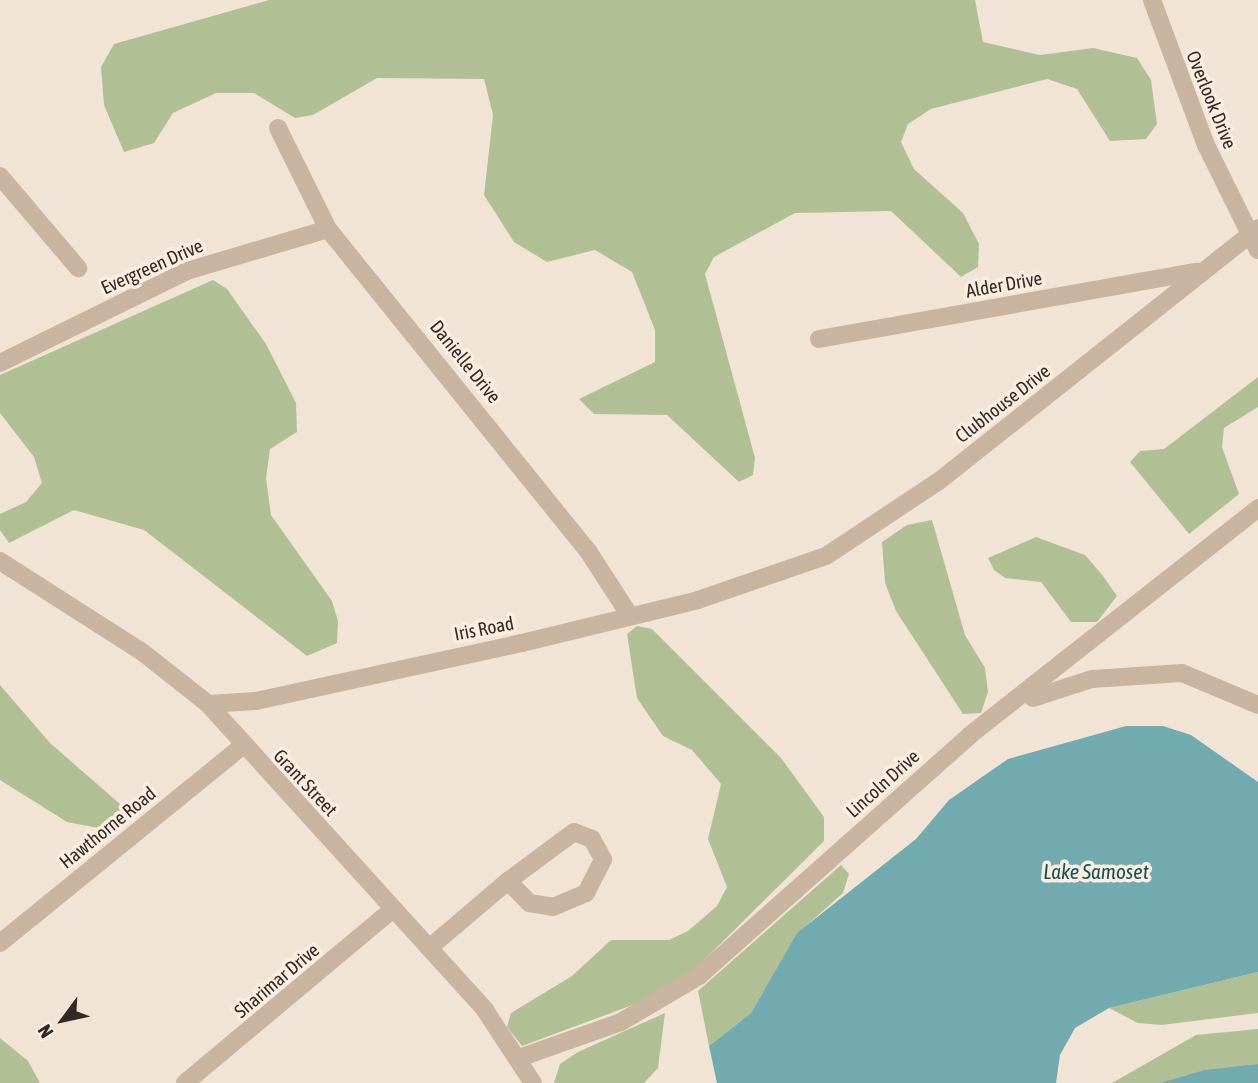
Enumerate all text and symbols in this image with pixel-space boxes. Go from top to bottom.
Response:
street label: Overlook Drive [1181,48,1241,152]
street label: Evergreen Drive [98,234,206,300]
street label: Alder Drive [964,267,1044,303]
street label: Danielle Drive [425,316,505,408]
street label: Clubhouse Drive [951,360,1055,448]
street label: Iris Road [452,612,516,646]
street label: Grant Street [268,745,342,821]
street label: Lincoln Drive [842,745,924,823]
street label: Hawthorne Road [55,782,161,874]
water label: Lake Samoset [1043,858,1149,884]
street label: Sharimar Drive [230,939,324,1023]
north arrow [28,985,98,1055]
text: N [33,1021,58,1042]

